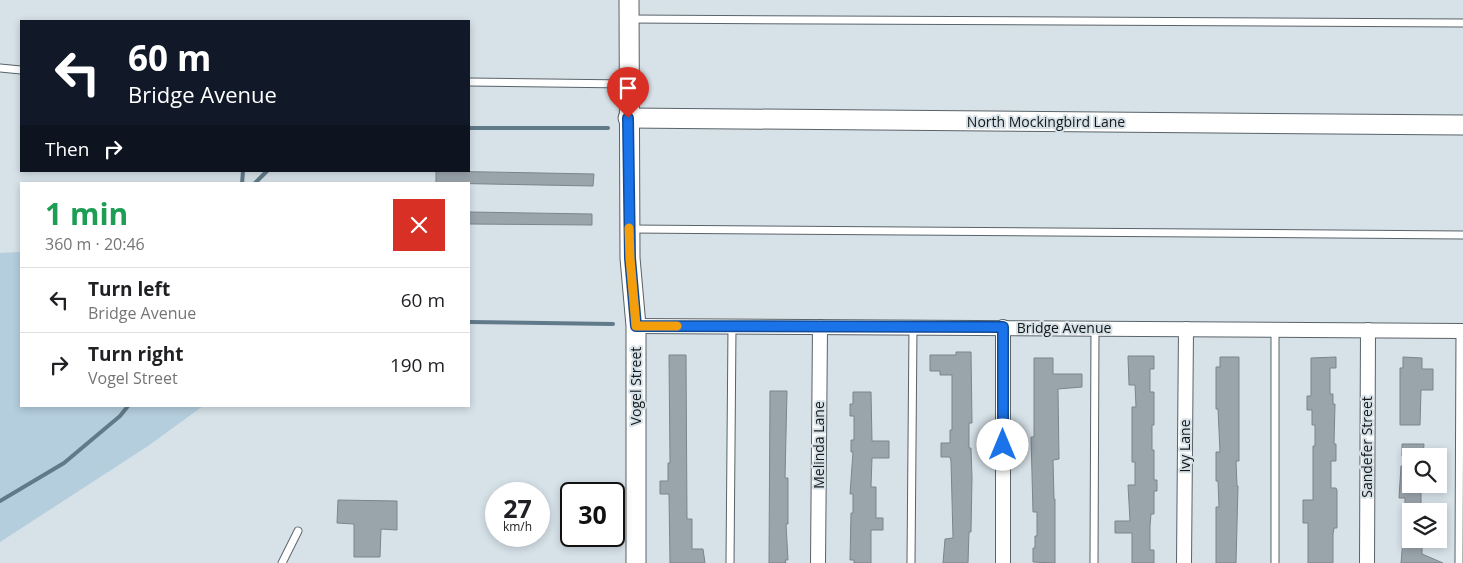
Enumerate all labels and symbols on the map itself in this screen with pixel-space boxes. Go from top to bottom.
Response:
pin [607,67,649,118]
street label: North Mockingbird Lane [967,112,1125,131]
street label: Bridge Avenue [1017,318,1111,337]
street label: Vogel Street [626,347,645,425]
street label: Sandefer Street [1357,396,1376,498]
street label: Melinda Lane [809,401,828,489]
position arrow [976,418,1028,470]
street label: Ivy Lane [1175,419,1194,473]
speed limit sign: 30 [560,482,625,547]

